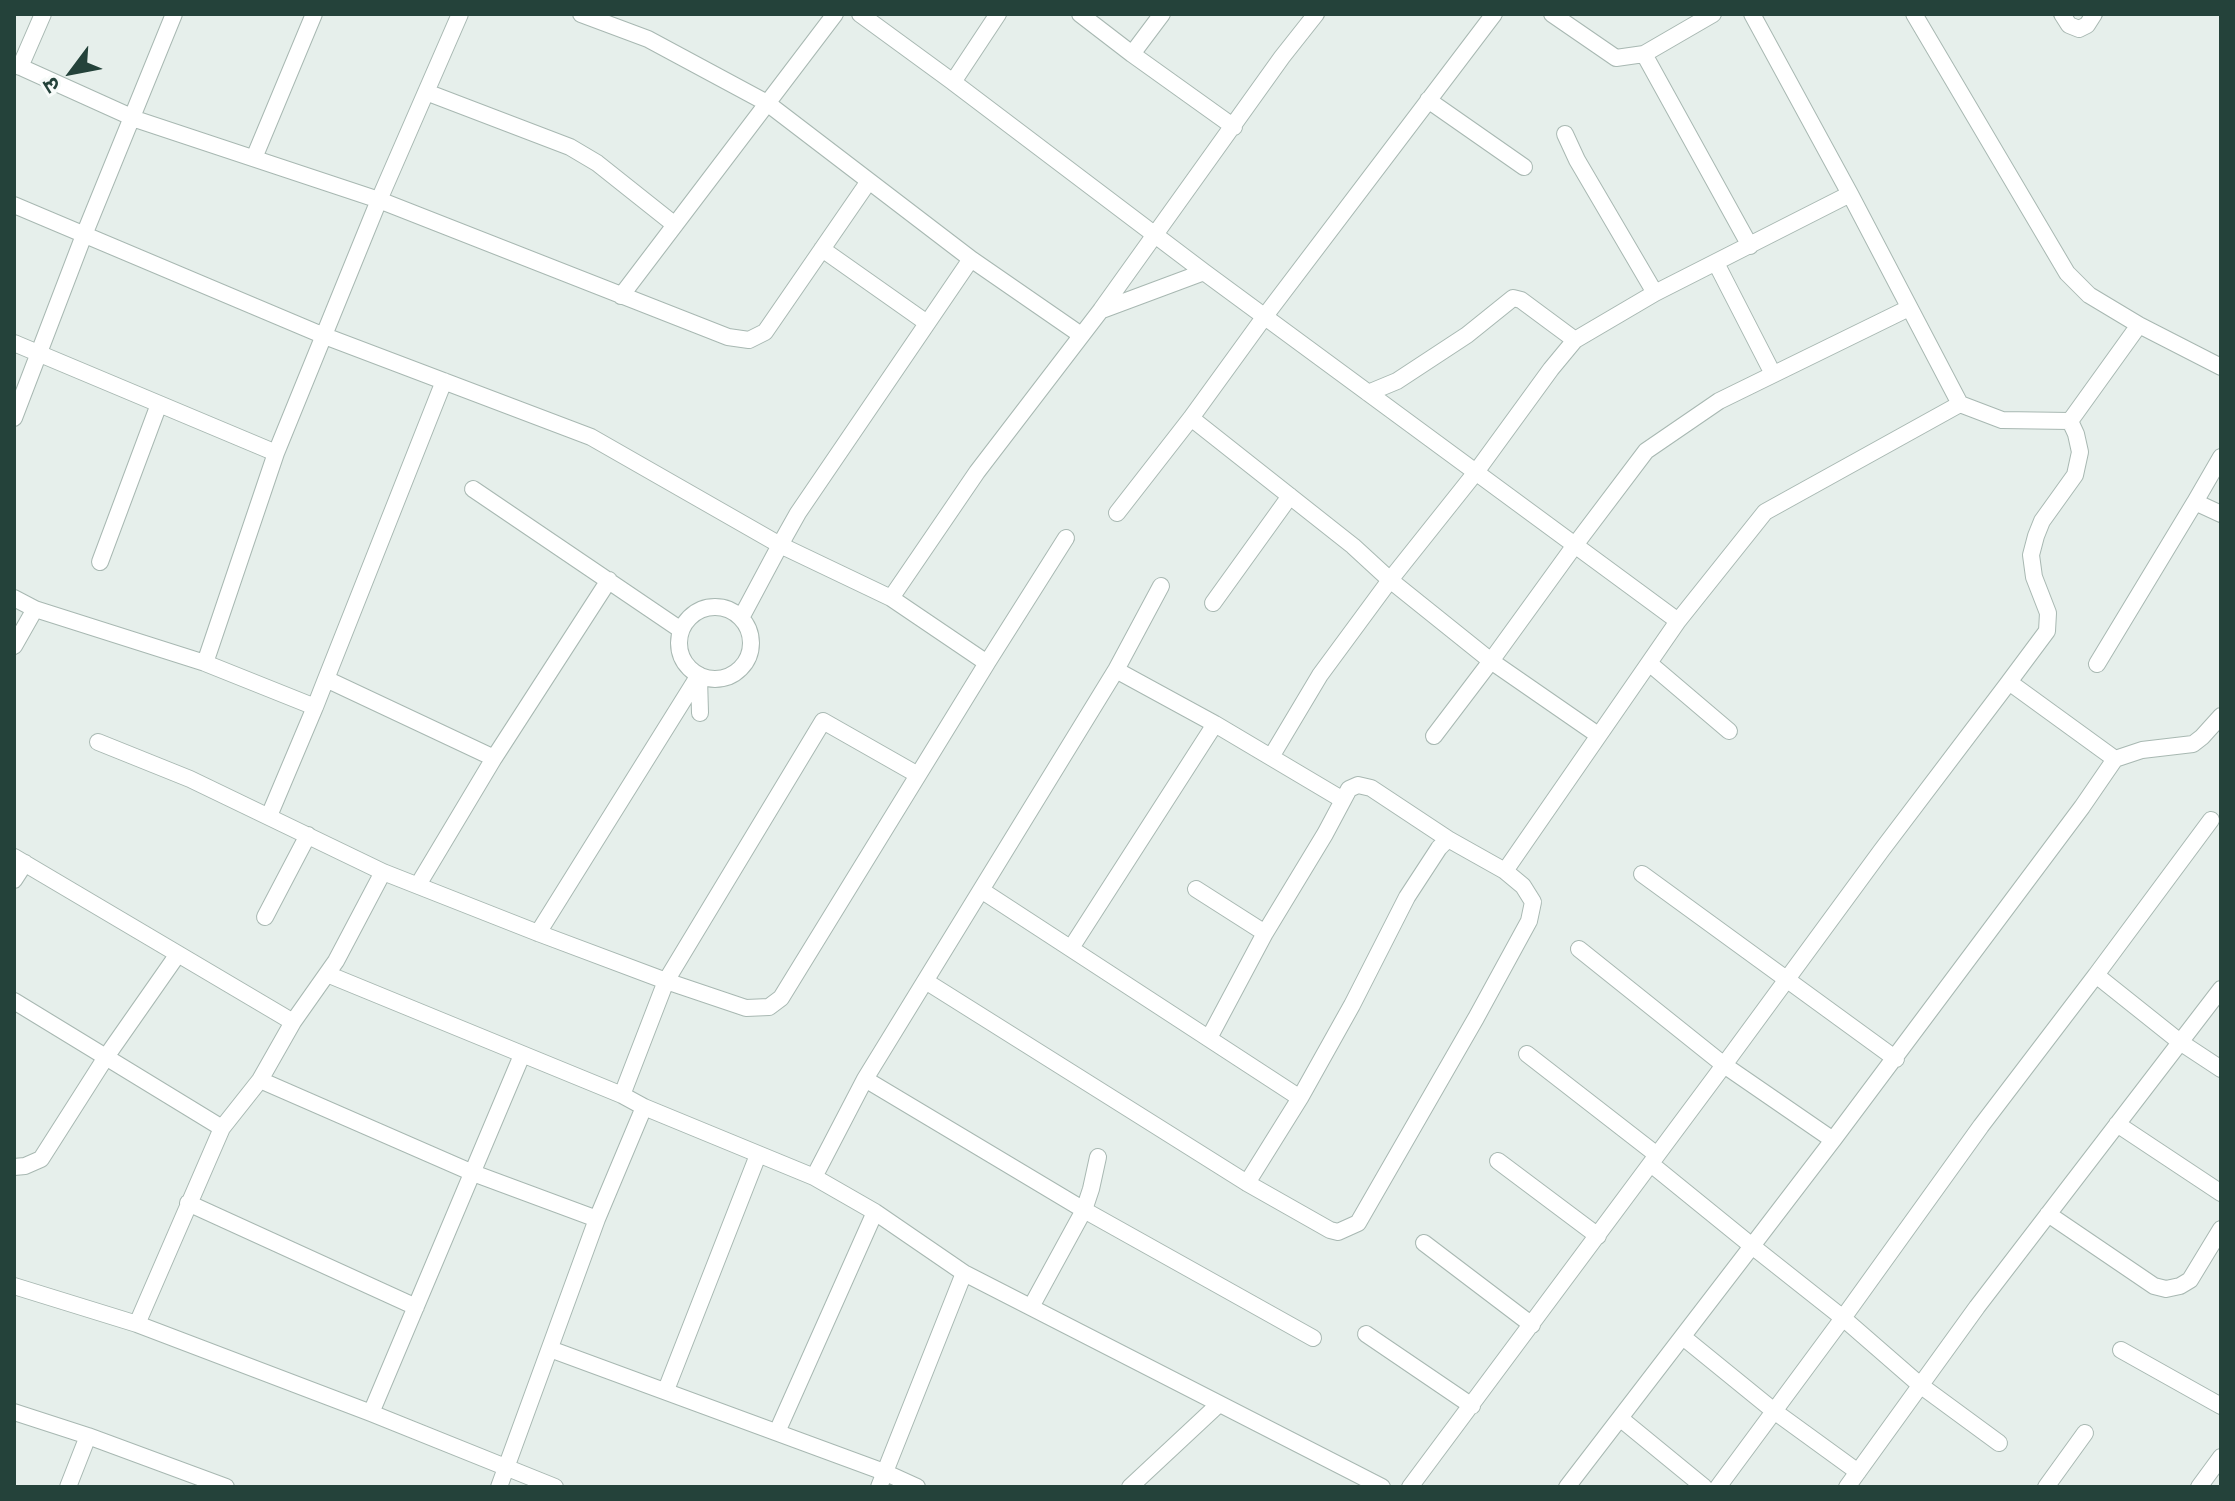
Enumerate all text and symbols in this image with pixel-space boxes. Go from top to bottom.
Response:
north arrow [32,32,112,112]
text: उ [36,72,66,98]

